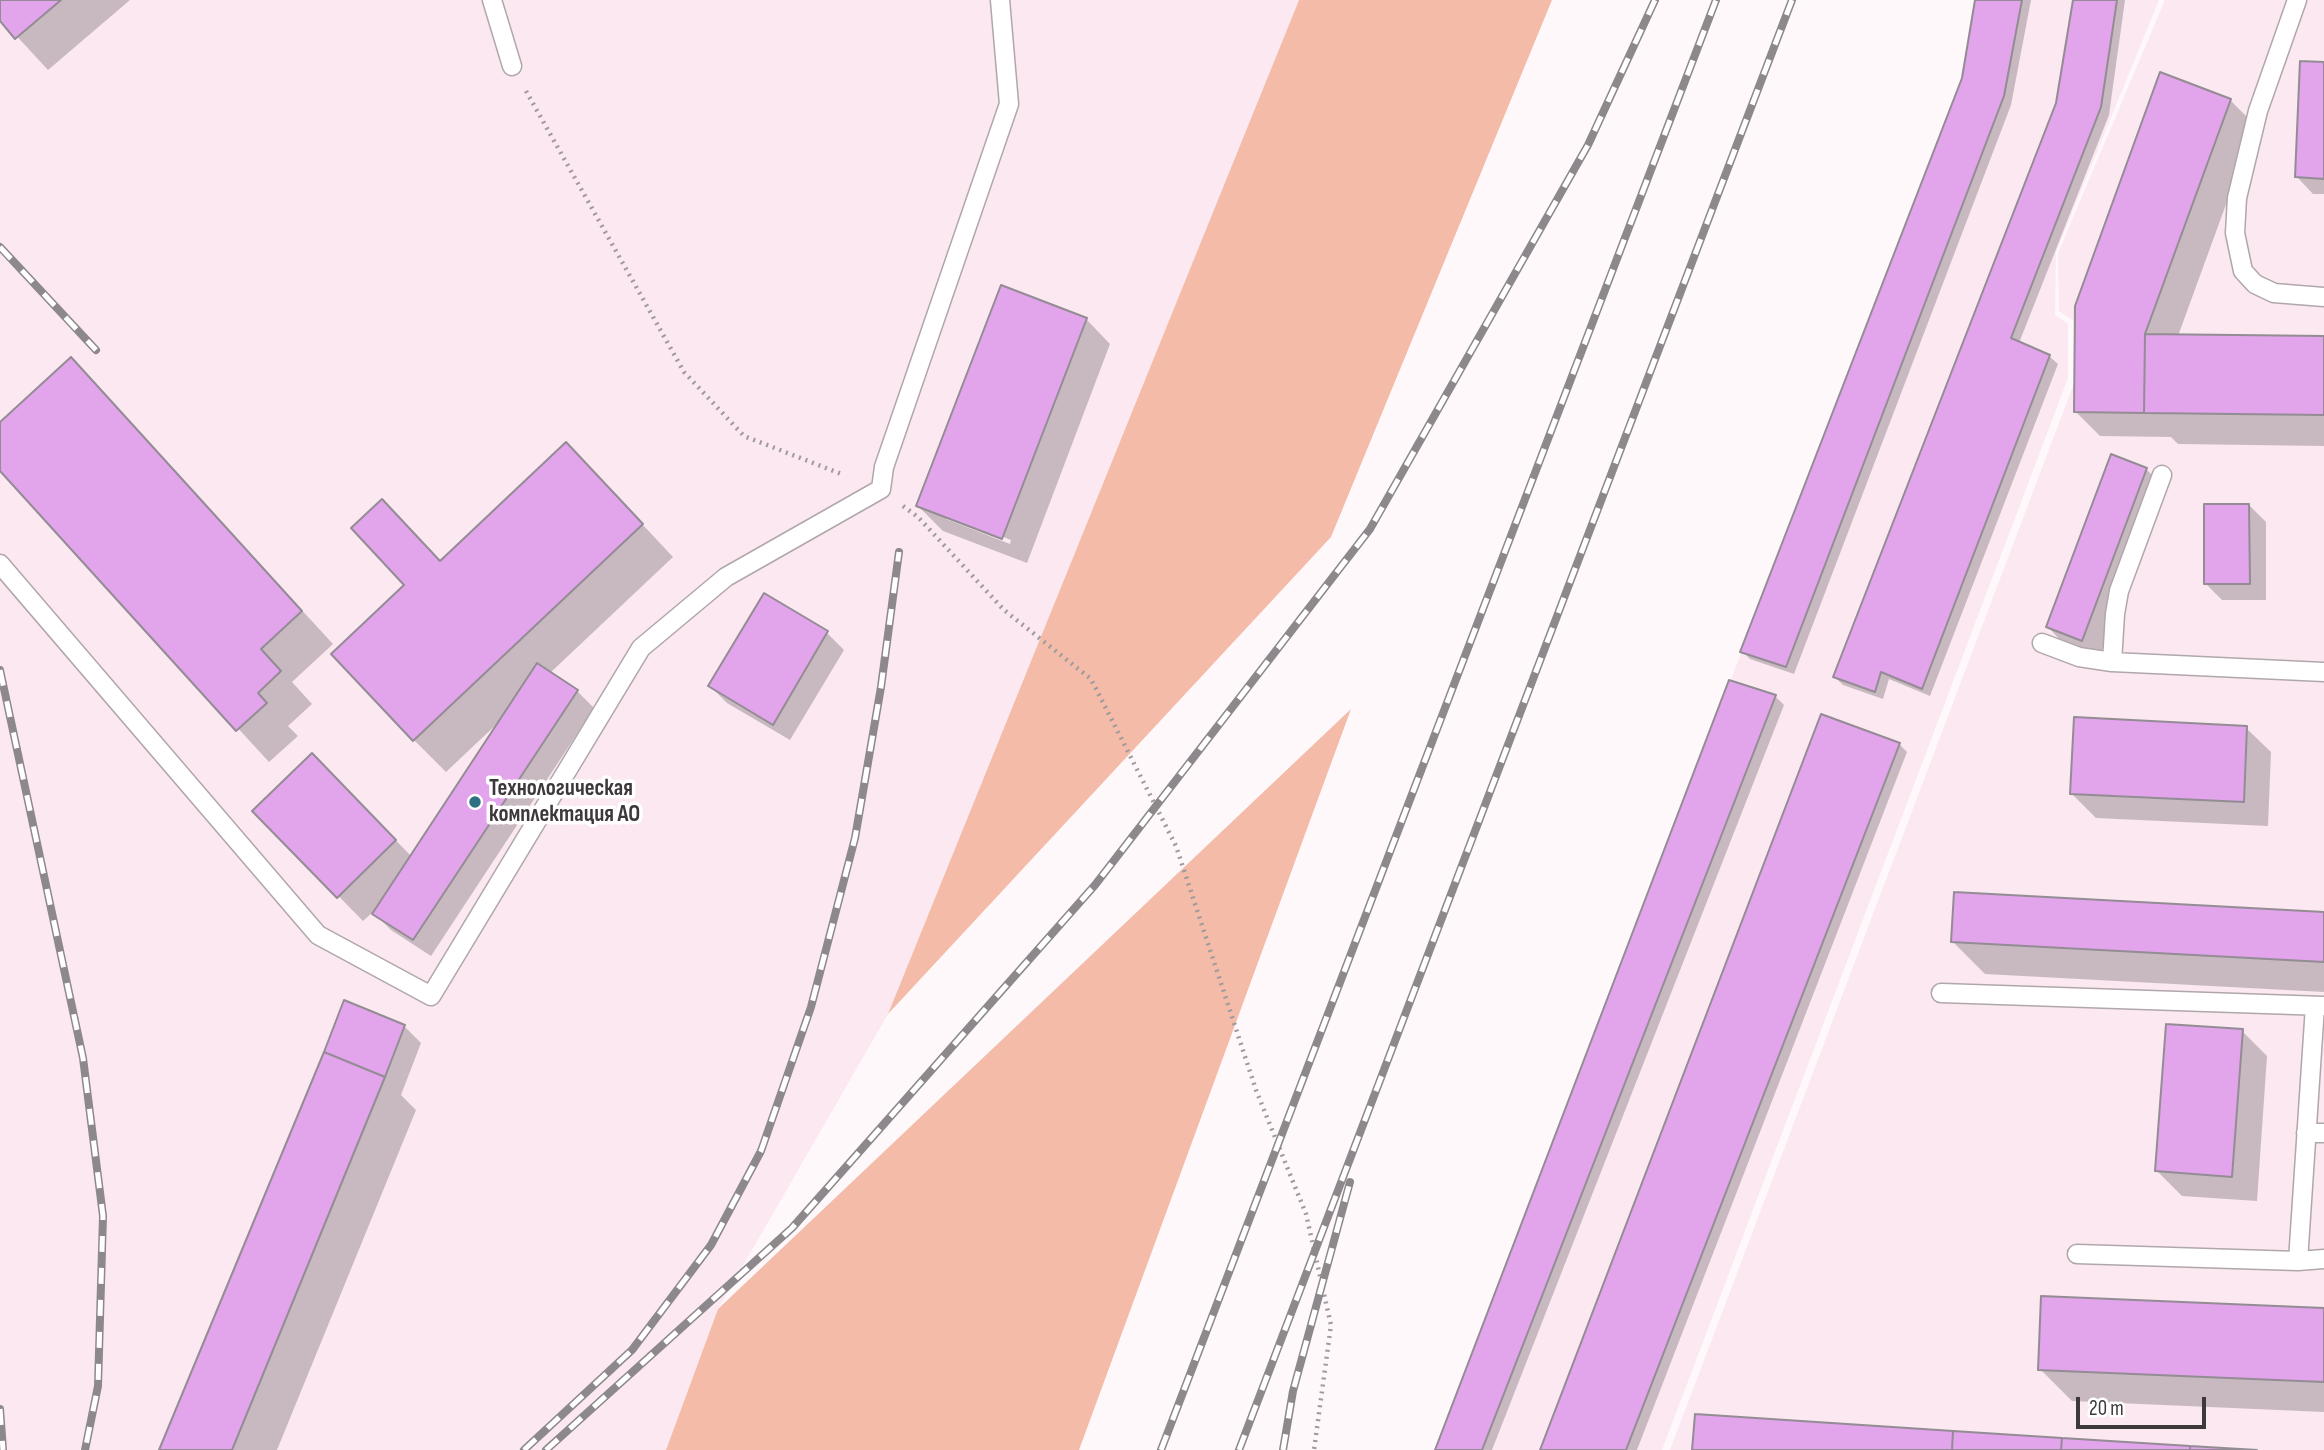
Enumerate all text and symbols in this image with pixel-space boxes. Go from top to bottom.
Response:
place label: Технологическая комплектация АО [489,775,640,829]
marker: Технологическая комплектация АО [467,794,483,810]
scale bar [2079,1384,2208,1428]
text: 20 m [2089,1396,2124,1421]

